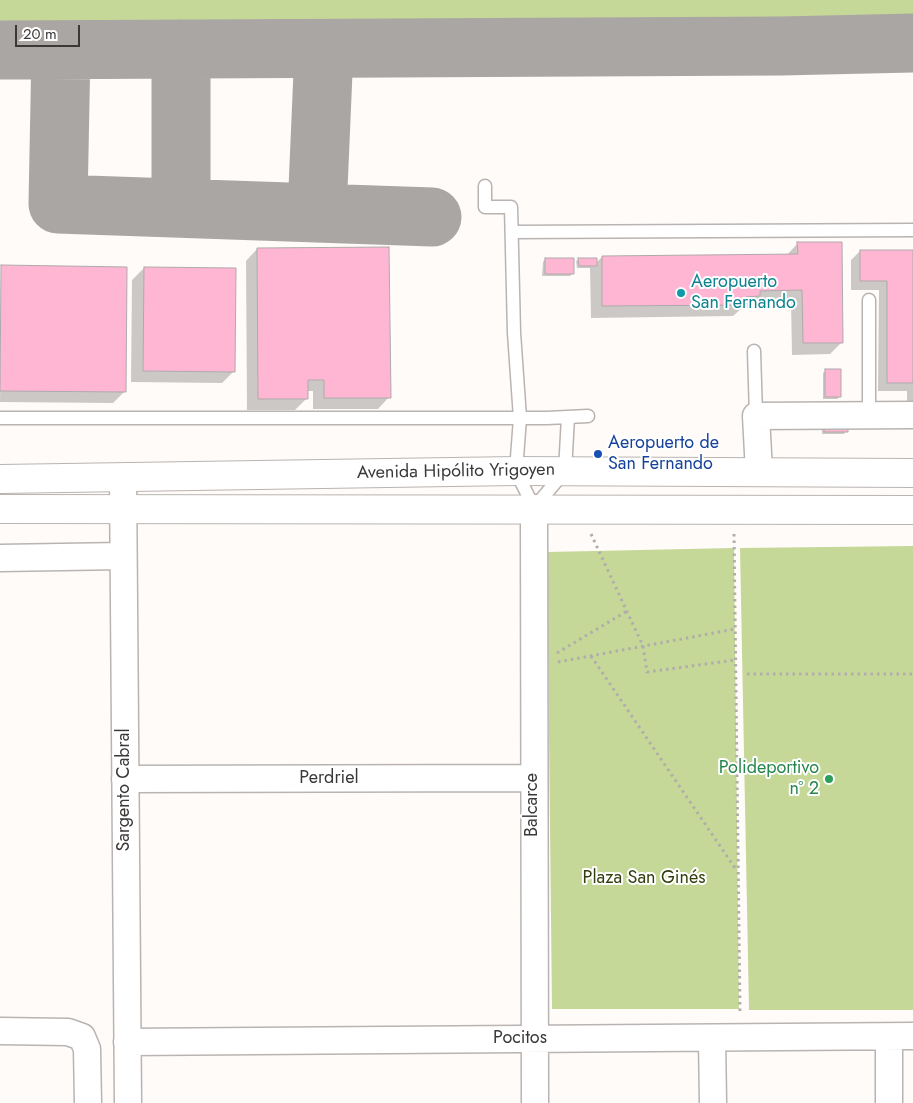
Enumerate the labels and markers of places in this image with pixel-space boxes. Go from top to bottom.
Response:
place label: Aeropuerto San Fernando [691,272,796,314]
marker: Aeropuerto San Fernando [675,287,687,299]
place label: Aeropuerto de San Fernando [608,433,719,476]
marker: Aeropuerto de San Fernando [592,448,604,460]
place label: Polideportivo nº 2 [719,758,819,801]
marker: Polideportivo nº 2 [823,773,835,785]

